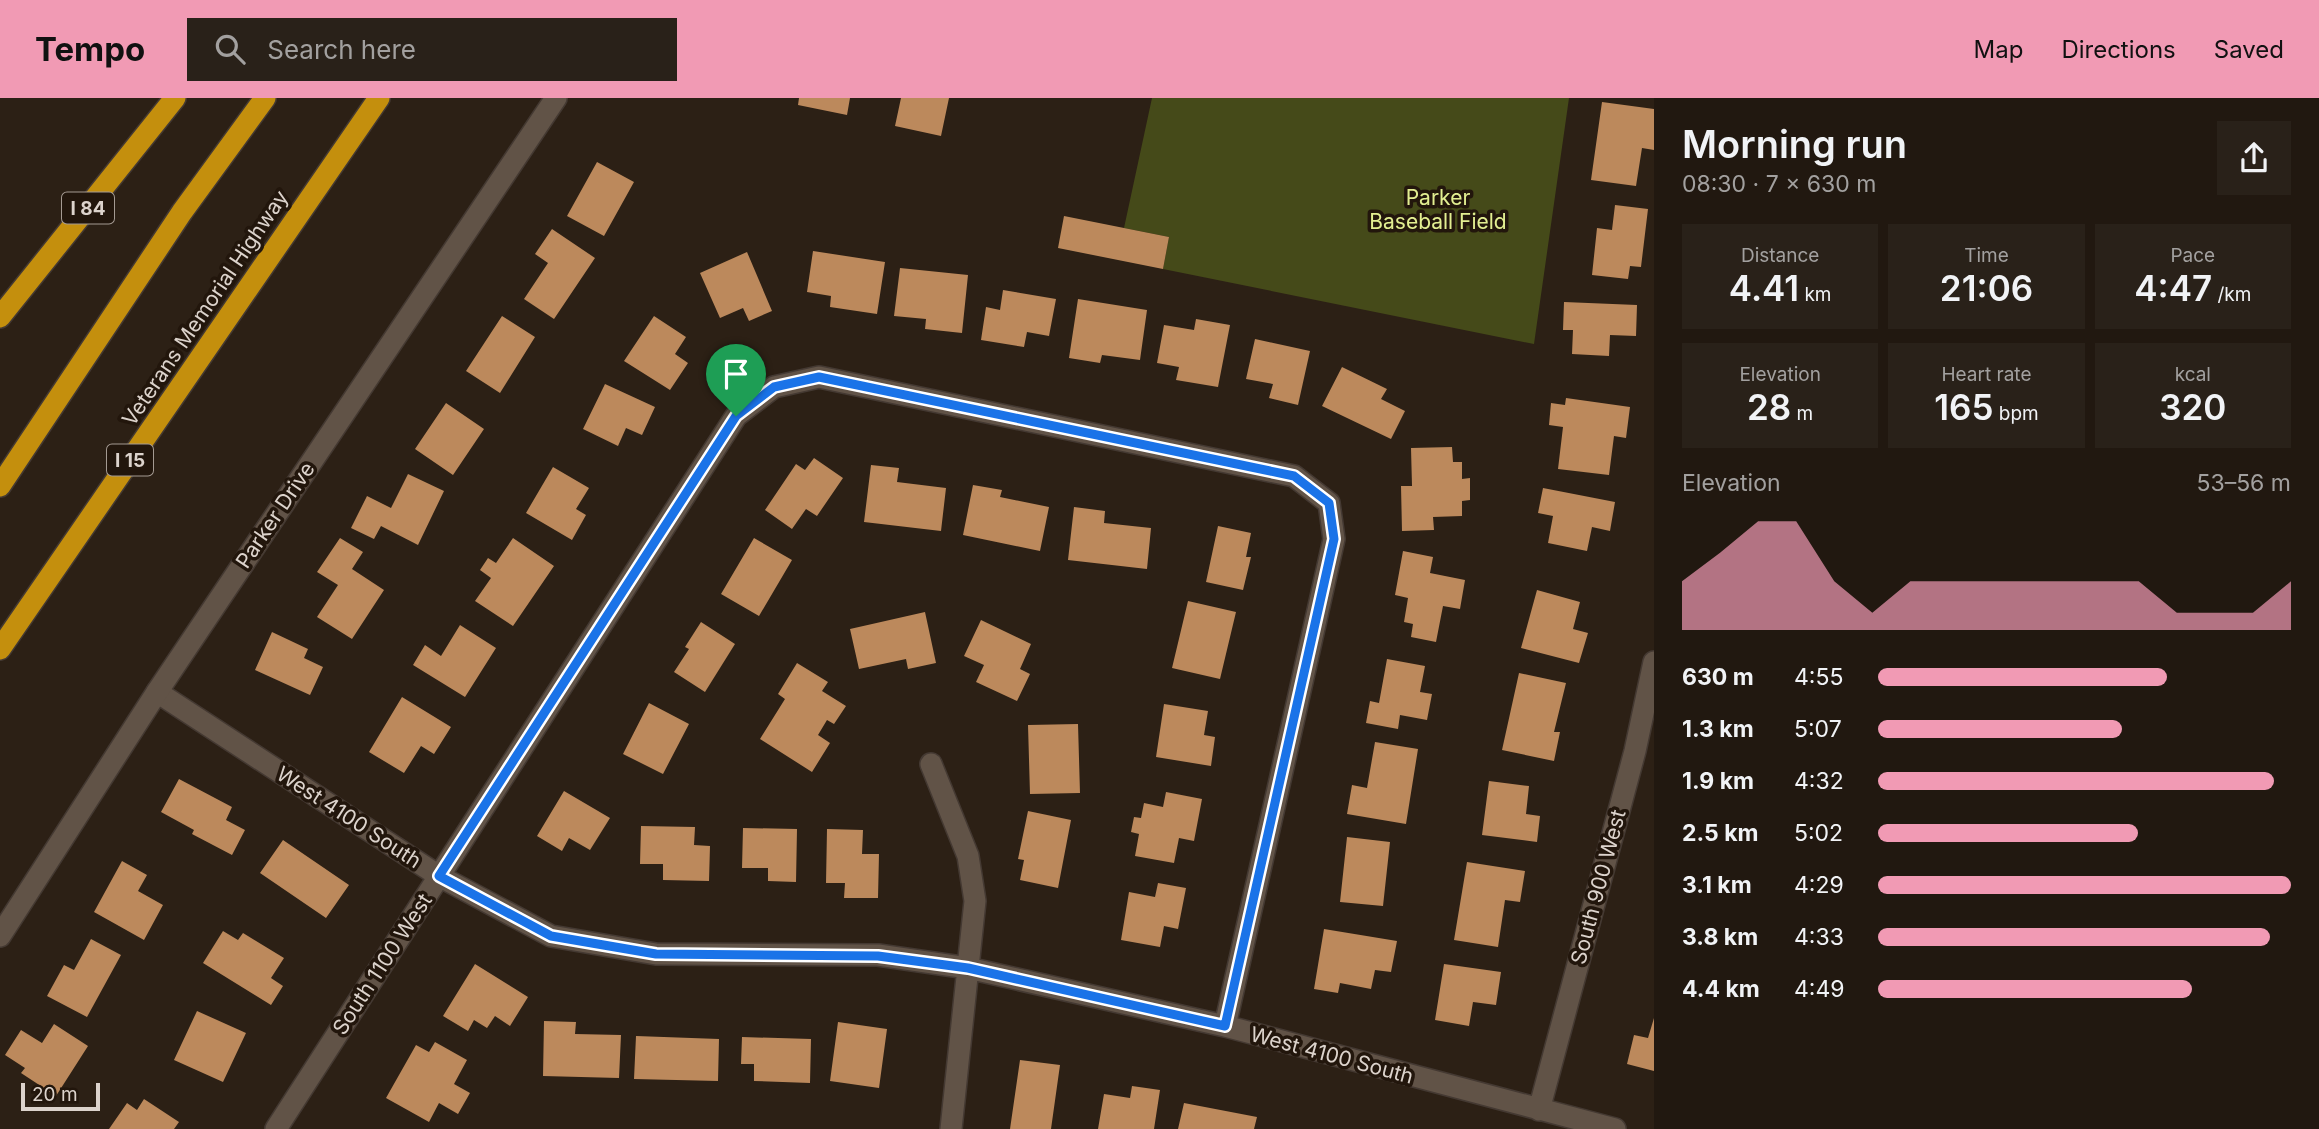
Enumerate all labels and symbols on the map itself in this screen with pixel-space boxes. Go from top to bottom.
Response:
street label: Veterans Memorial Highway [117,185,293,430]
park label: Parker Baseball Field [1369,185,1507,234]
road number: I 84 [62,192,114,223]
pin [706,344,766,416]
road number: I 15 [107,444,153,476]
street label: Parker Drive [230,457,320,573]
street label: West 4100 South [272,761,426,873]
street label: South 900 West [1565,807,1631,967]
street label: South 1100 West [327,889,437,1039]
street label: West 4100 South [1248,1021,1416,1089]
scale bar [21,1080,100,1112]

